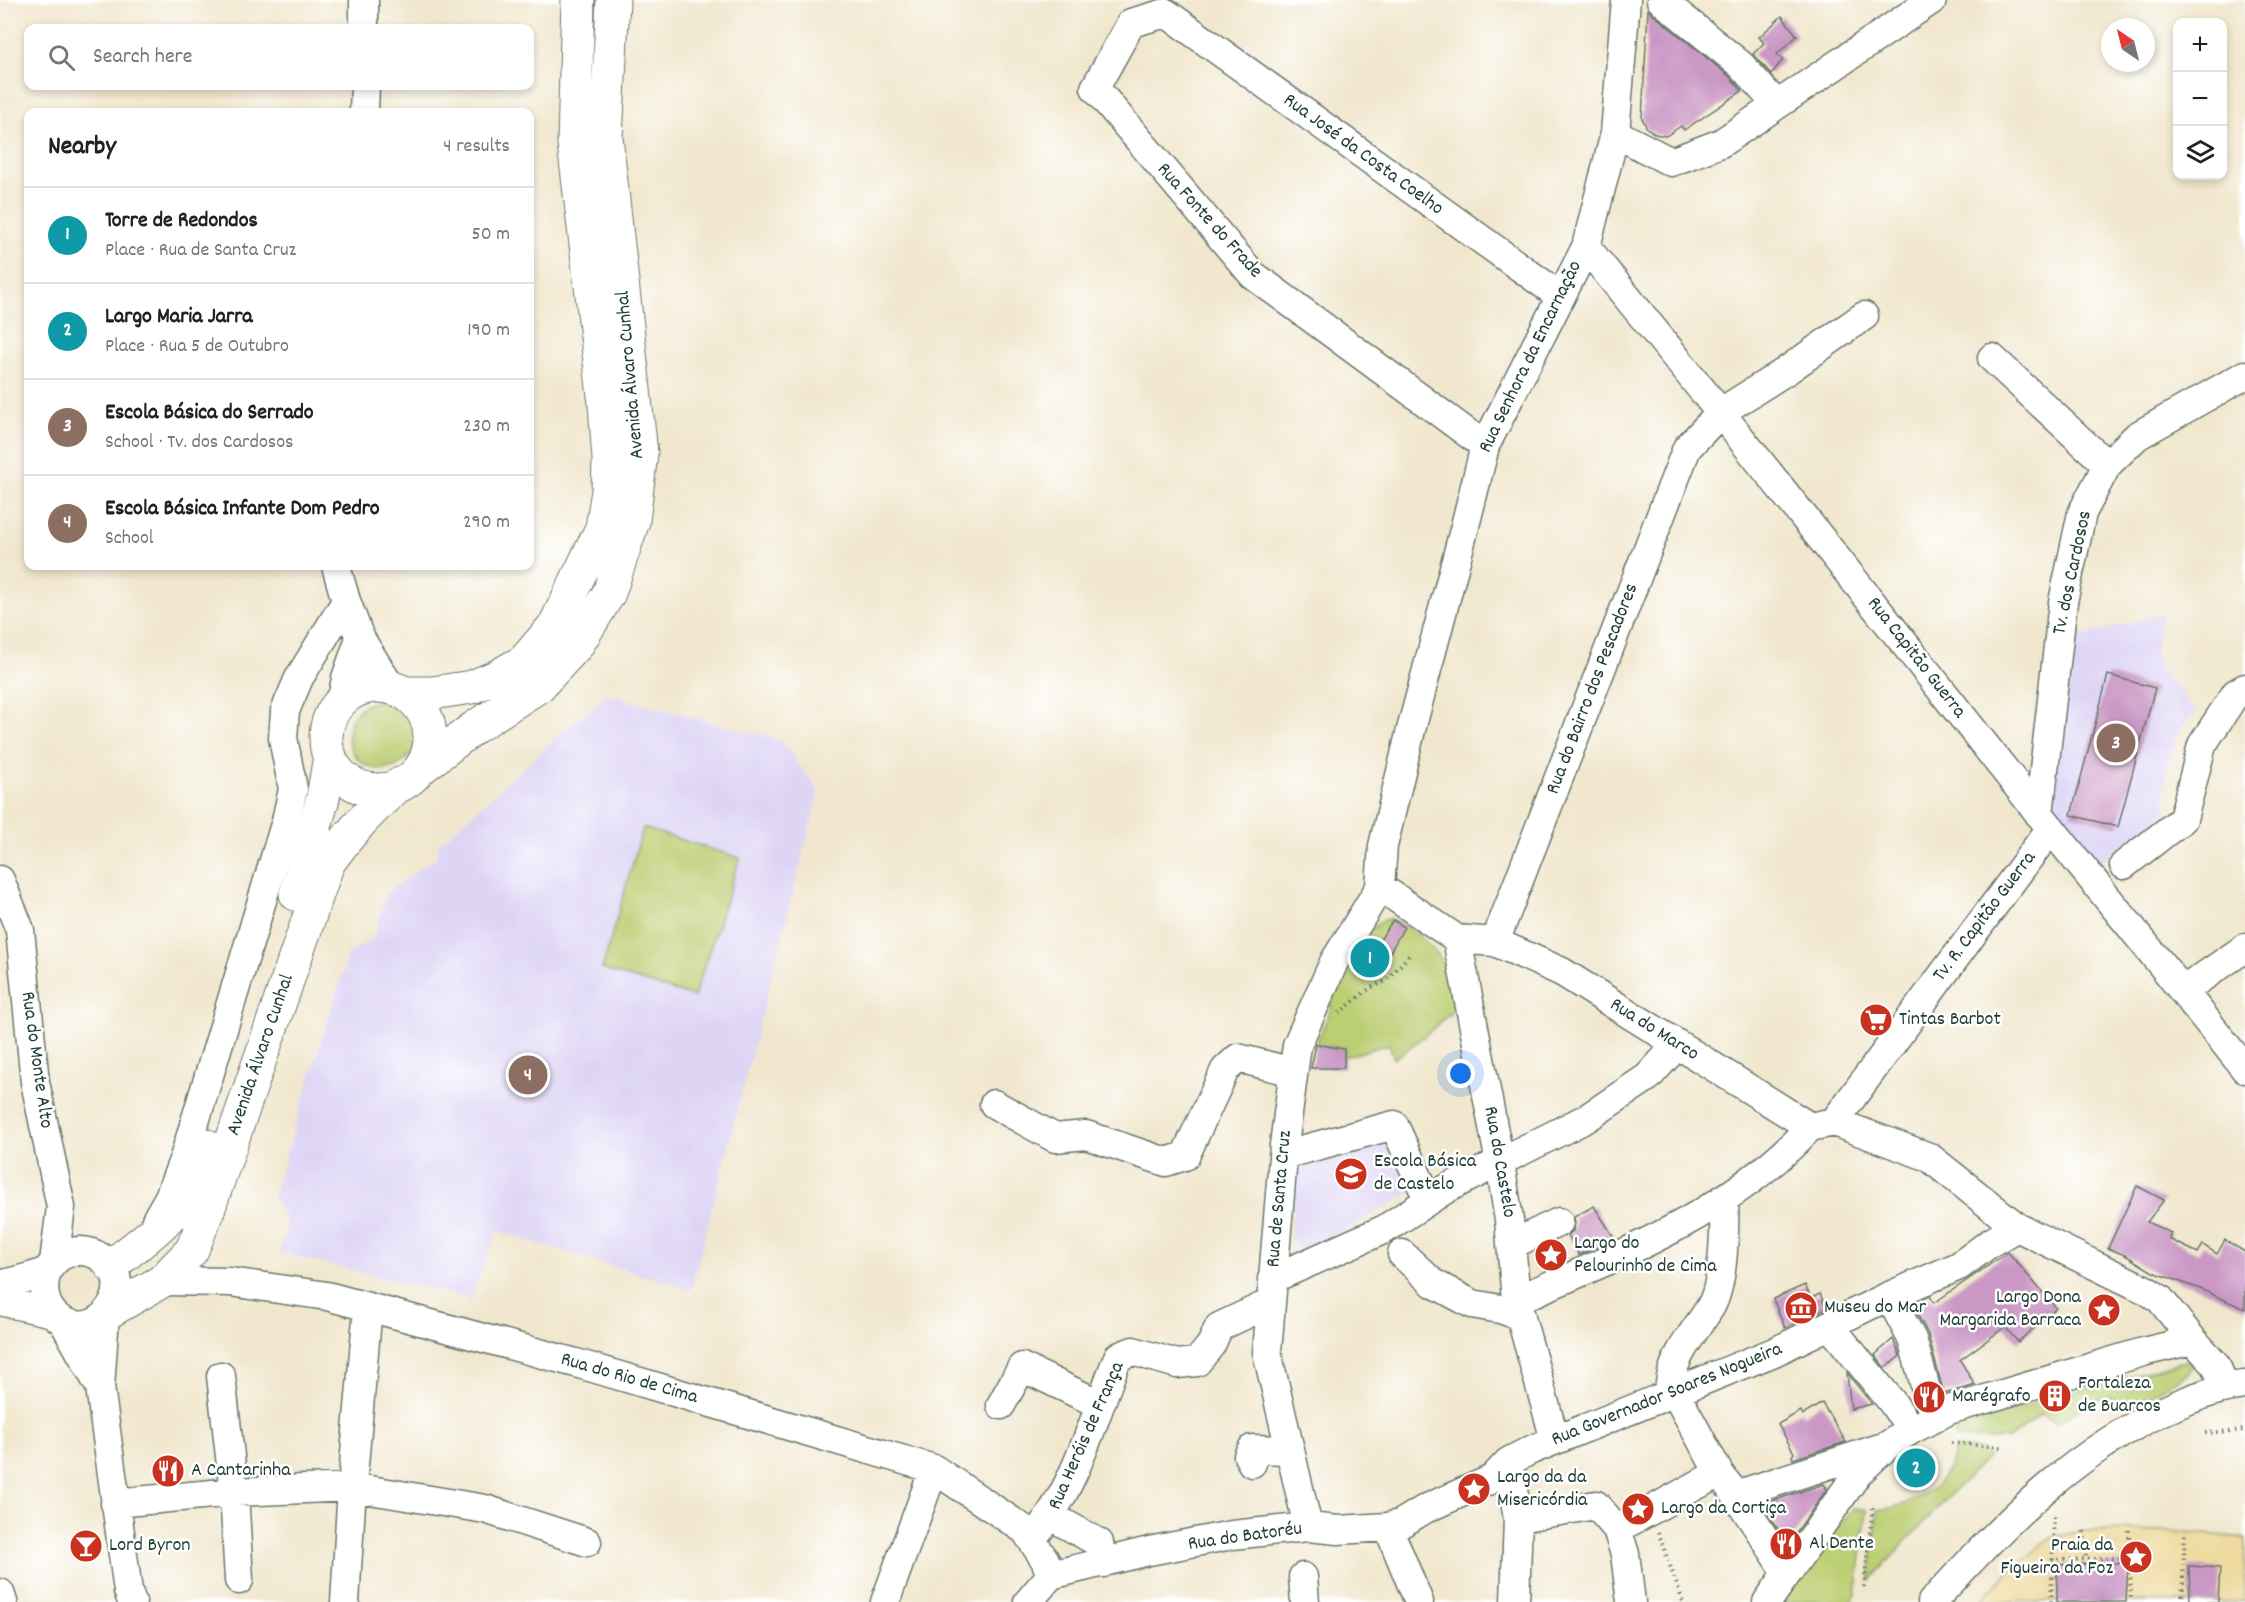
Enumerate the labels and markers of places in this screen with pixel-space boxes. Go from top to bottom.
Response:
pin: 3 [2096,720,2136,766]
pin: 1 [1350,936,1390,980]
supermarket icon: Tintas Barbot [1858,1002,1894,1038]
place label: Tintas Barbot [1899,1006,2001,1034]
pin: 4 [508,1052,548,1098]
place label: Escola Básica de Castelo [1374,1148,1477,1199]
school or university icon: Escola Básica de Castelo [1333,1156,1369,1192]
place label: Largo do Pelourinho de Cima [1574,1230,1717,1281]
place icon: Largo do Pelourinho de Cima [1533,1237,1569,1273]
place label: Largo Dona Margarida Barraca [1939,1284,2082,1335]
museum icon: Museu do Mar [1783,1290,1819,1326]
place icon: Largo Dona Margarida Barraca [2086,1292,2122,1328]
place label: Museu do Mar [1824,1294,1927,1322]
place label: Fortaleza de Buarcos [2078,1370,2161,1421]
building icon: Fortaleza de Buarcos [2037,1378,2073,1414]
restaurant icon: Marégrafo [1911,1379,1947,1415]
place label: Marégrafo [1952,1383,2031,1411]
pin: 2 [1896,1446,1936,1490]
restaurant icon: A Cantarinha [150,1453,186,1489]
place label: A Cantarinha [191,1457,291,1485]
place label: Largo da da Misericórdia [1497,1464,1588,1515]
place icon: Largo da da Misericórdia [1456,1471,1492,1507]
place icon: Largo da Cortiça [1620,1491,1656,1527]
place label: Largo da Cortiça [1661,1495,1787,1523]
restaurant icon: Al Dente [1768,1526,1804,1562]
bar icon: Lord Byron [68,1528,104,1564]
place label: Al Dente [1809,1530,1874,1558]
place label: Lord Byron [109,1532,191,1560]
place label: Praia da Figueira da Foz [2000,1532,2114,1583]
place icon: Praia da Figueira da Foz [2118,1539,2154,1575]

